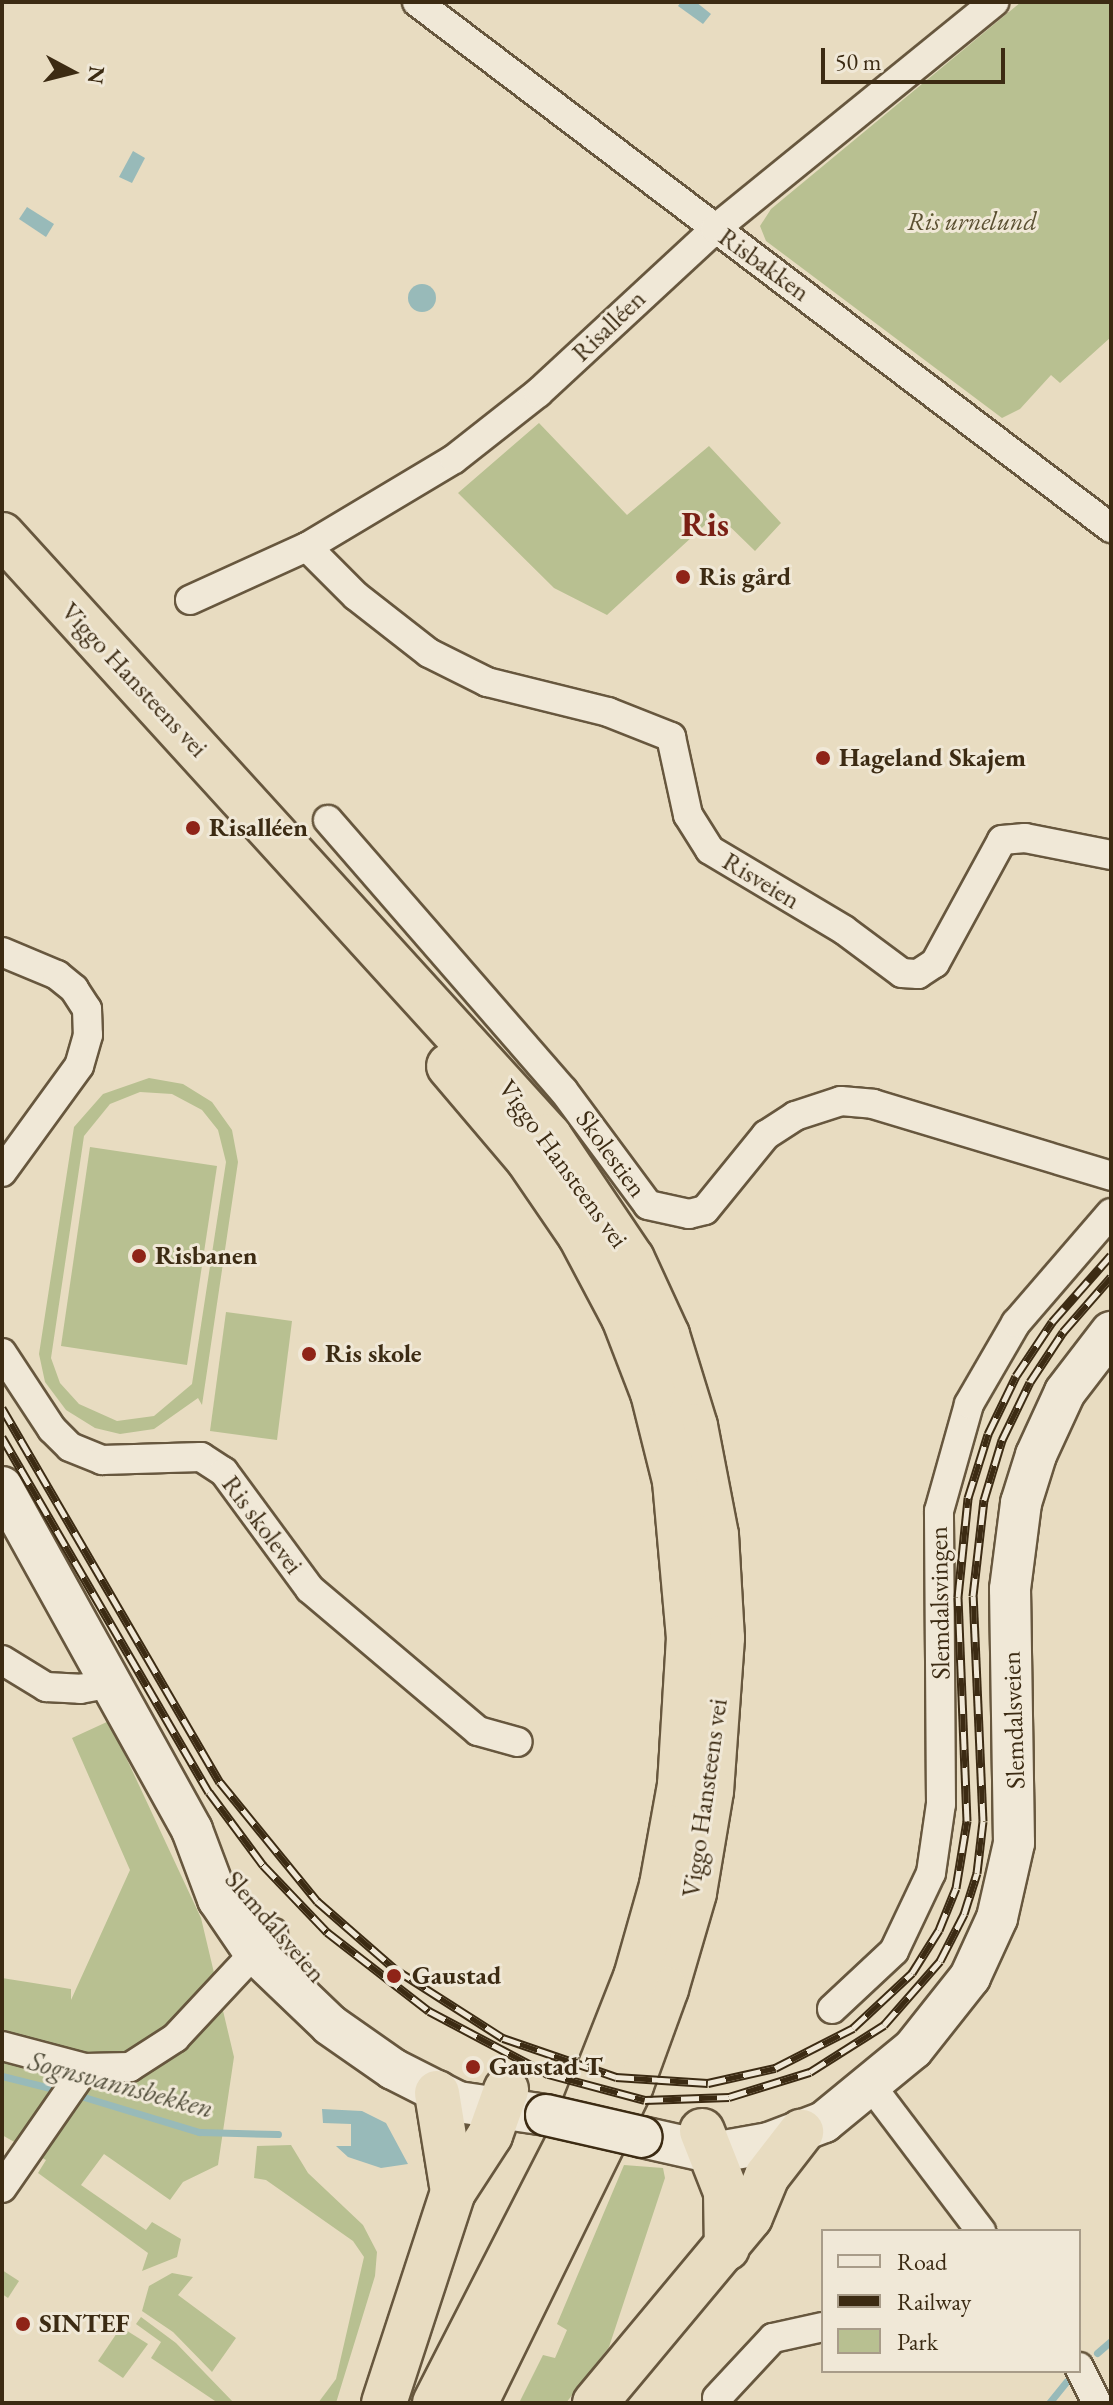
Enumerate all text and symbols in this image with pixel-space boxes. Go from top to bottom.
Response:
north arrow [32,32,112,112]
scale bar [825,32,1009,82]
text: 50 m [835,46,882,77]
text: N [81,64,112,86]
park label: Ris urnelund [907,206,1037,238]
street label: Risbakken [712,222,816,308]
street label: Risalléen [566,284,652,368]
district label: Ris [681,505,729,545]
place label: Ris gård [699,561,791,593]
marker: Ris gård [674,568,692,586]
street label: Viggo Hansteens vei [54,596,214,764]
place label: Hageland Skajem [839,742,1026,774]
marker: Hageland Skajem [814,749,832,767]
place label: Risalléen [209,812,308,844]
marker: Risalléen [184,819,202,837]
street label: Risveien [717,846,805,916]
street label: Viggo Hansteens vei [492,1074,634,1254]
street label: Skolestien [569,1104,653,1204]
place label: Risbanen [155,1240,257,1272]
marker: Risbanen [130,1247,148,1265]
place label: Ris skole [325,1338,421,1370]
marker: Ris skole [300,1345,318,1363]
street label: Ris skolevei [215,1470,309,1580]
street label: Slemdalsvingen [923,1526,957,1680]
street label: Slemdalsveien [996,1651,1032,1789]
street label: Viggo Hansteens vei [676,1697,734,1899]
street label: Slemdalsveien [218,1865,332,1989]
place label: Gaustad [412,1960,501,1992]
marker: Gaustad [383,1965,405,1987]
water label: Sognsvannsbekken [25,2043,217,2125]
place label: Gaustad T [489,2051,603,2083]
marker: Gaustad T [464,2058,482,2076]
legend [821,2229,1081,2373]
text: Road [897,2246,947,2277]
text: Railway [897,2286,971,2317]
place label: SINTEF [39,2308,130,2340]
marker: SINTEF [14,2315,32,2333]
text: Park [897,2326,938,2357]

